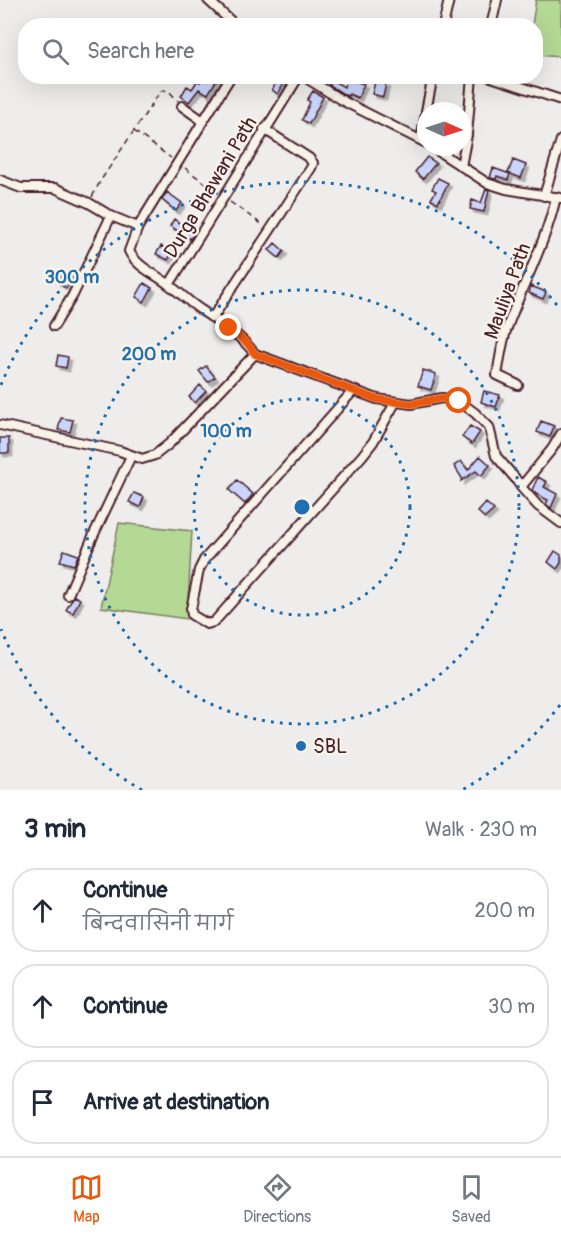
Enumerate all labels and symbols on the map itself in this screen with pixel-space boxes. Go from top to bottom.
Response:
north arrow [417,102,471,156]
street label: Durga Bhawani Path [158,112,263,263]
street label: Mauliya Path [479,240,536,343]
text: 300 m [45,266,99,289]
route end [215,314,241,340]
text: 200 m [122,343,176,366]
route start [445,387,471,413]
text: 100 m [200,420,252,443]
centre of rings [292,497,312,517]
place label: SBL [313,734,347,759]
marker: SBL [294,739,308,753]

